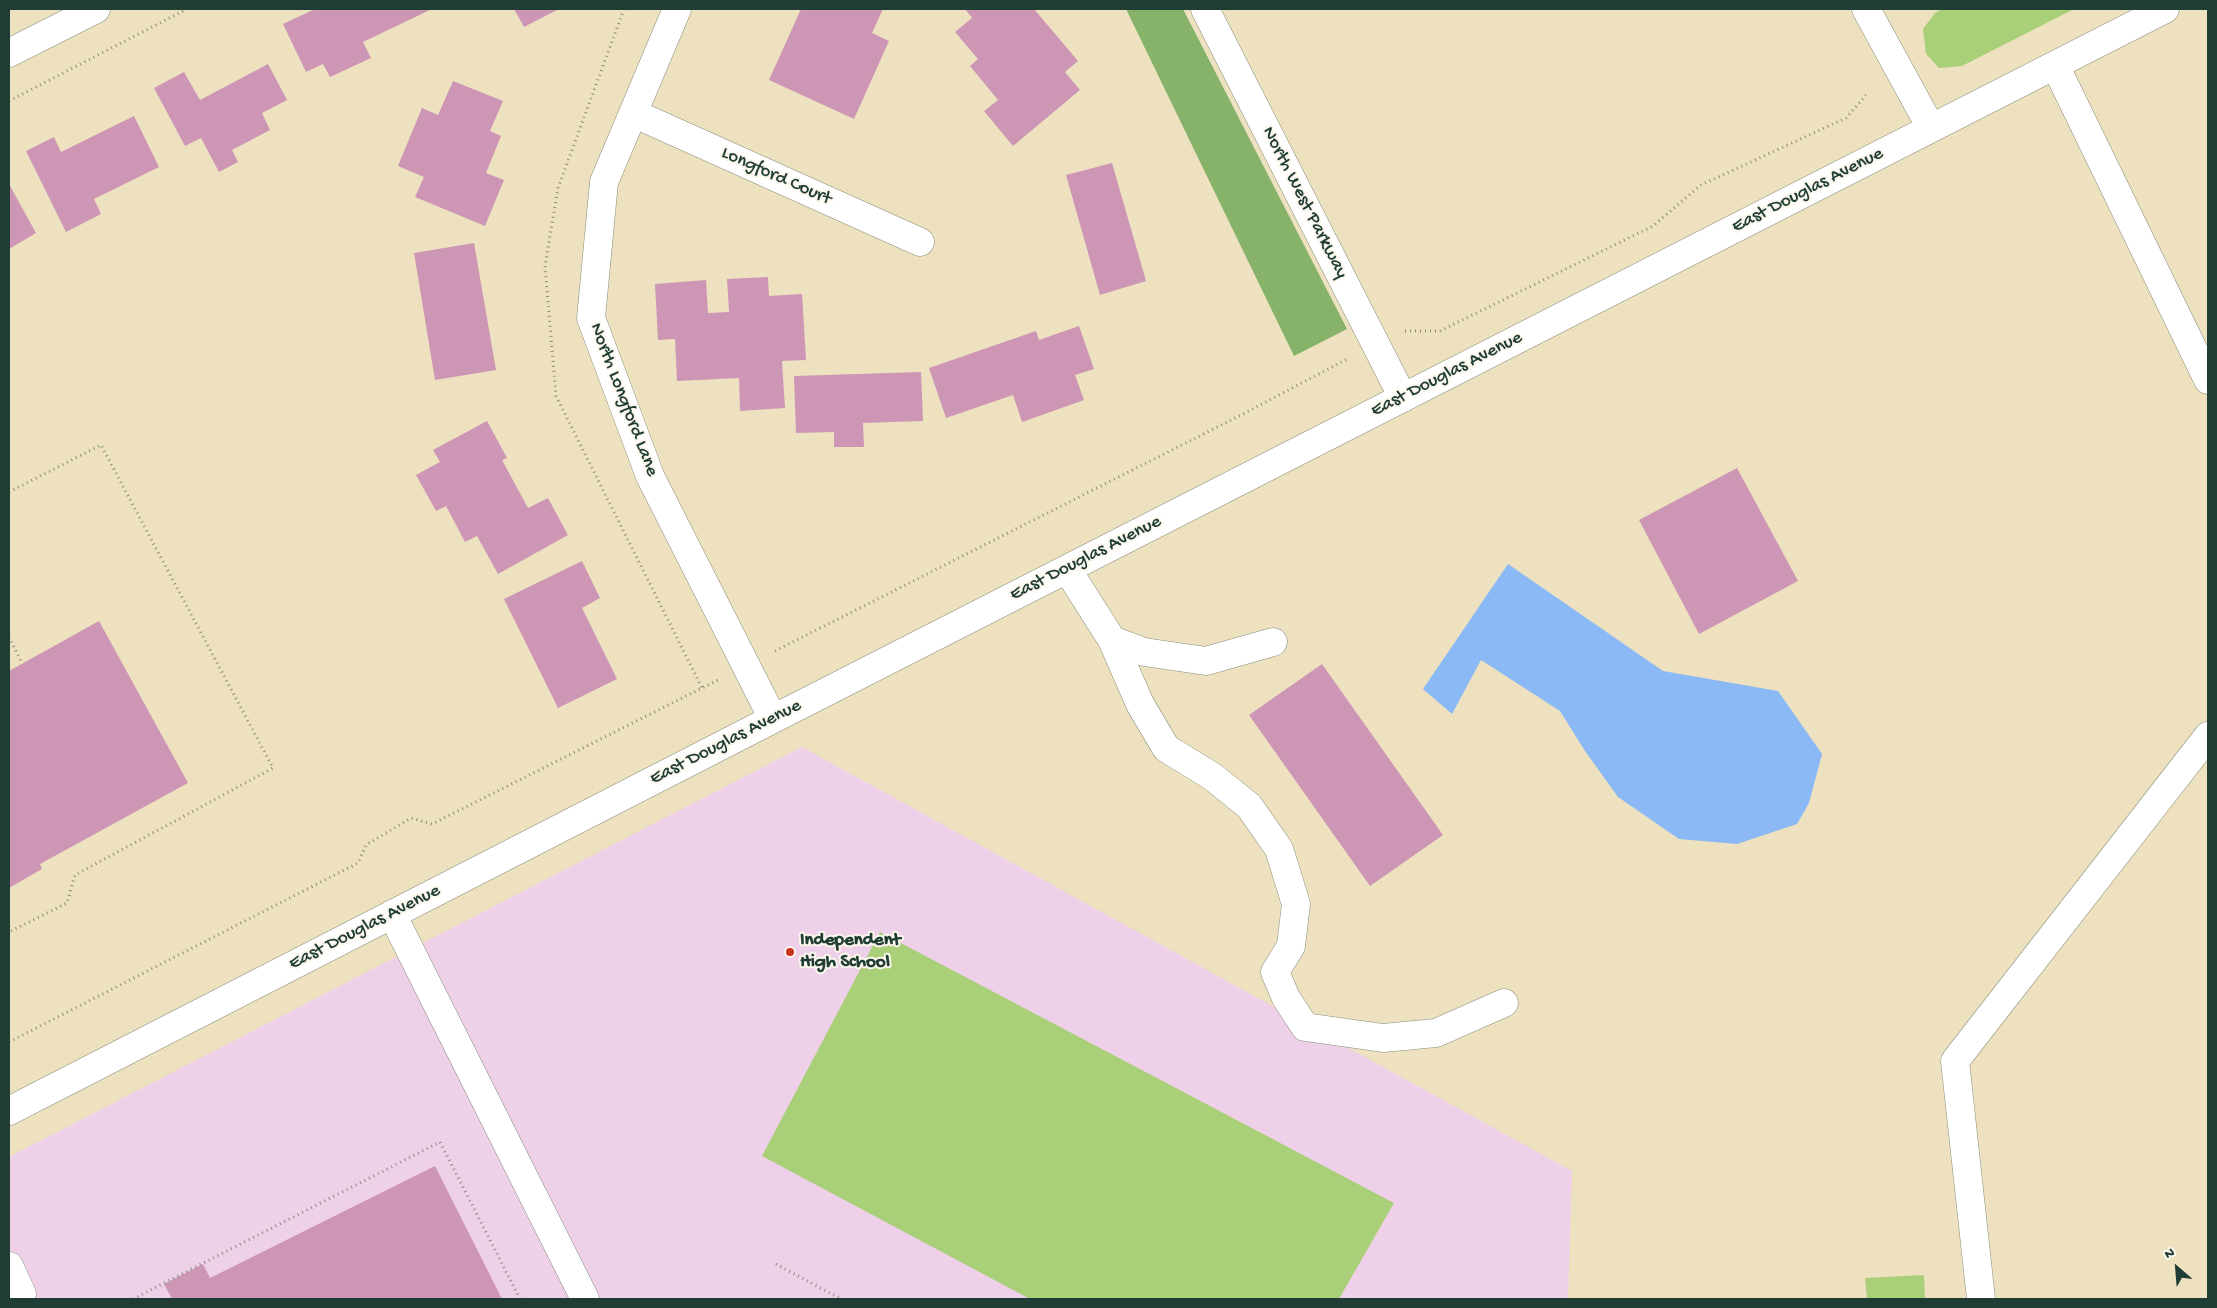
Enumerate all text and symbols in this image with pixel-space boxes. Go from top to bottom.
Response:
street label: North West Parkway [1256,123,1352,283]
street label: Longford Court [717,143,835,211]
street label: East Douglas Avenue [1728,143,1888,239]
street label: North Longford Lane [583,320,663,480]
street label: East Douglas Avenue [1367,327,1527,423]
street label: East Douglas Avenue [1006,511,1166,607]
street label: East Douglas Avenue [646,695,806,791]
street label: East Douglas Avenue [285,880,445,976]
place label: Independent High School [800,930,900,974]
marker: Independent High School [784,946,796,958]
north arrow [2152,1243,2202,1293]
text: N [2162,1245,2178,1264]

